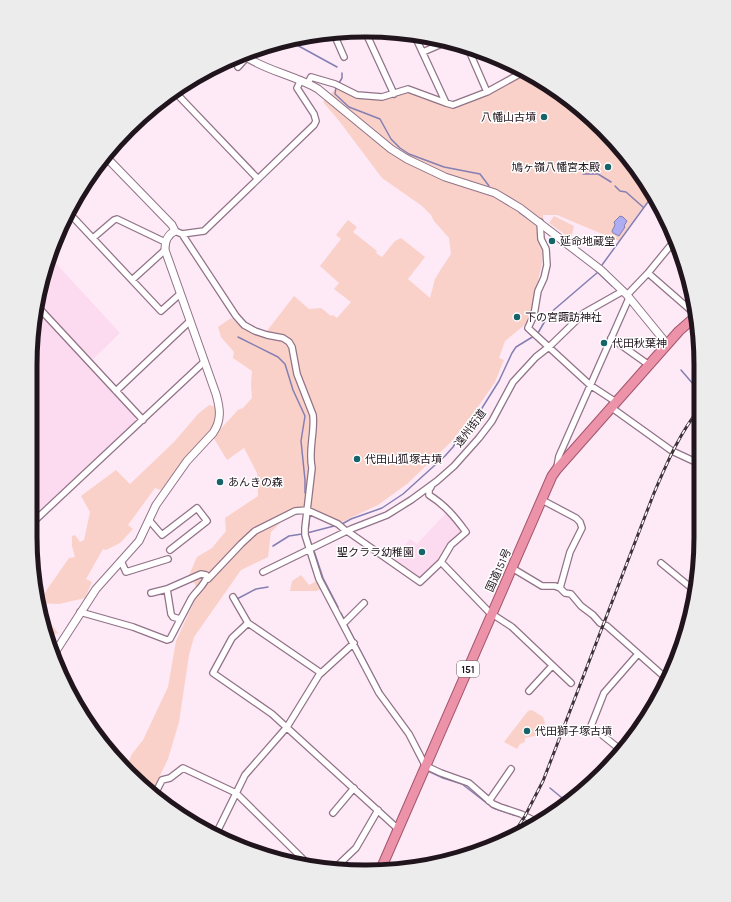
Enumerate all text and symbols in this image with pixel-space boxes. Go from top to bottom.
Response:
place label: 八幡山古墳 [481,111,536,124]
marker: 八幡山古墳 [539,112,549,122]
place label: 鳩ヶ嶺八幡宮本殿 [512,161,600,174]
marker: 鳩ヶ嶺八幡宮本殿 [603,162,613,172]
place label: 延命地蔵堂 [560,235,615,248]
marker: 延命地蔵堂 [547,236,557,246]
place label: 下の宮諏訪神社 [525,311,602,324]
marker: 下の宮諏訪神社 [512,312,522,322]
place label: 代田秋葉神 [612,337,667,350]
marker: 代田秋葉神 [599,338,609,348]
street label: 遠州街道 [452,407,489,450]
place label: 代田山狐塚古墳 [365,453,442,466]
marker: 代田山狐塚古墳 [352,454,362,464]
place label: あんきの森 [228,476,283,489]
marker: あんきの森 [215,477,225,487]
place label: 聖クララ幼稚園 [337,546,414,559]
street label: 国道151号 [483,546,514,594]
marker: 聖クララ幼稚園 [417,547,427,557]
road number: 151 [457,661,479,677]
place label: 代田獅子塚古墳 [535,725,612,738]
marker: 代田獅子塚古墳 [522,726,532,736]

